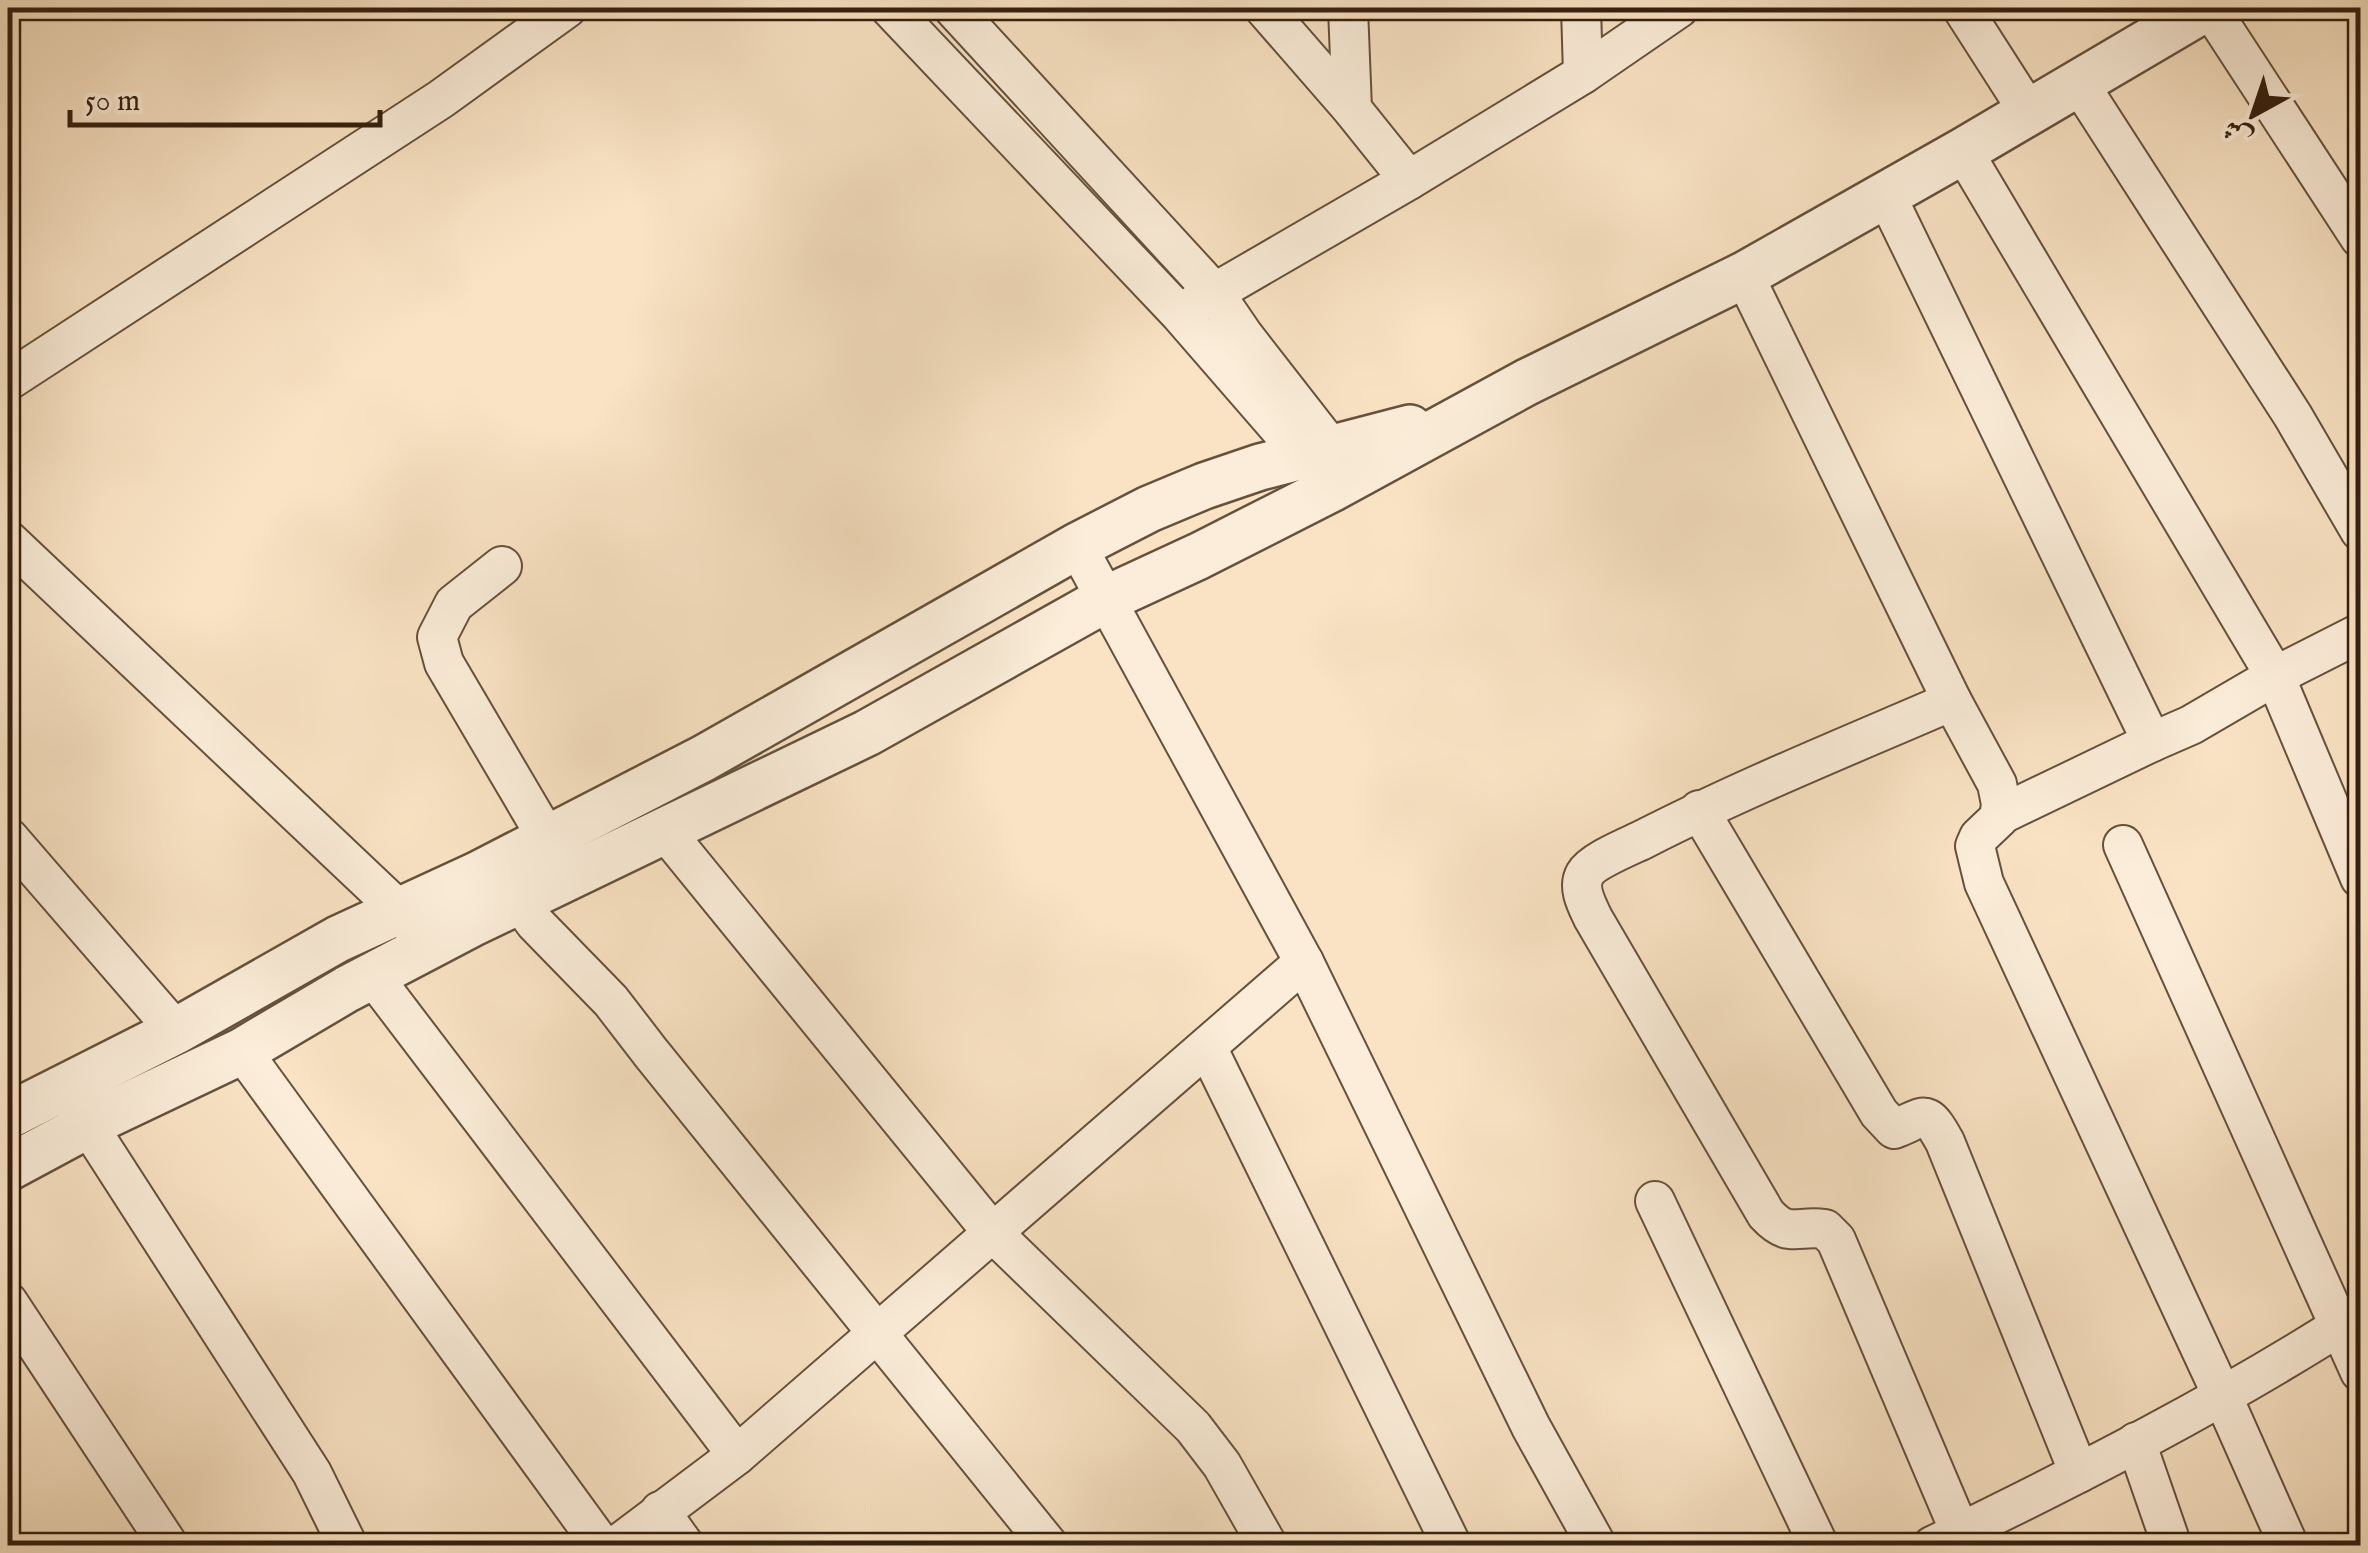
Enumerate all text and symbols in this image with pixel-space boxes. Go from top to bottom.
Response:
scale bar [70,65,380,127]
north arrow [2203,65,2303,165]
text: 50 m [85,83,140,121]
text: ش [2217,110,2260,155]

